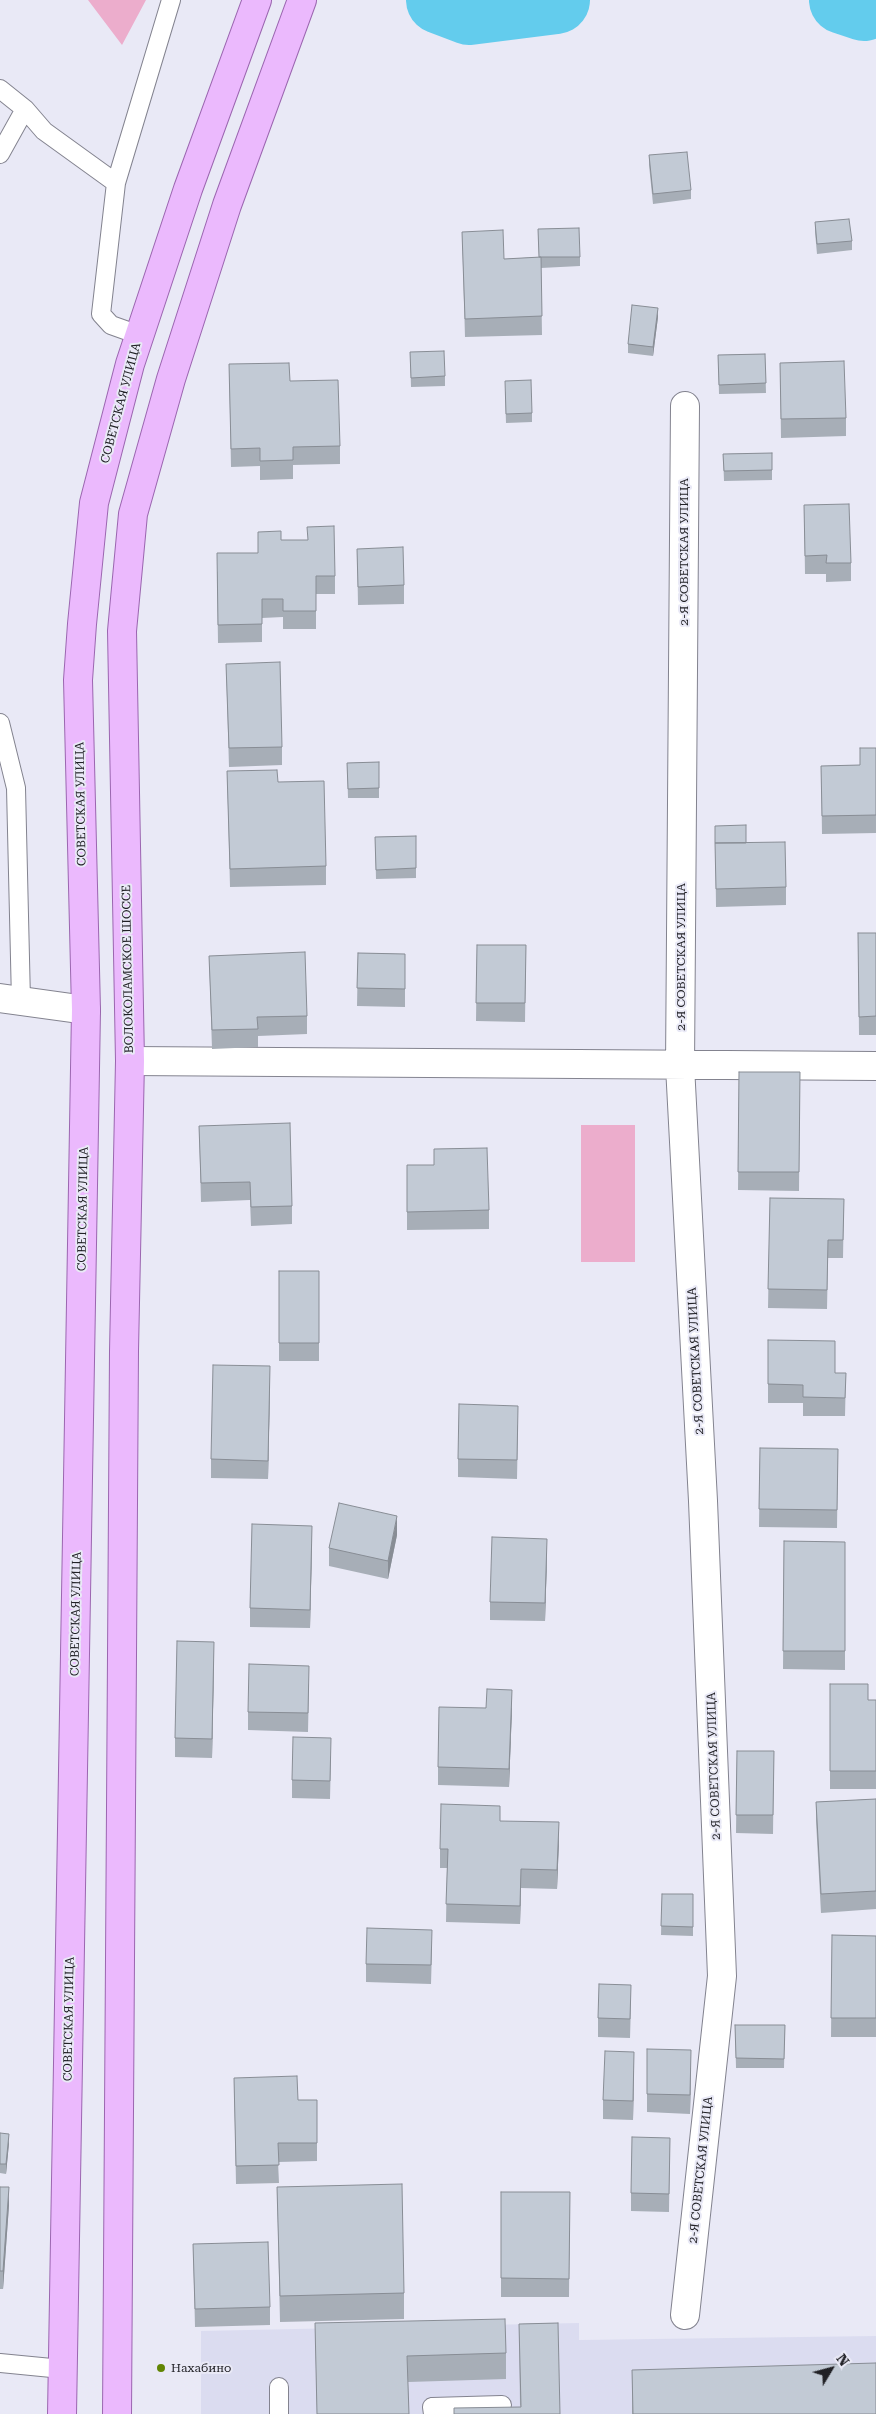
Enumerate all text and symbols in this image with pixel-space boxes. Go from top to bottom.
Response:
street label: СОВЕТСКАЯ УЛИЦА [98,341,144,465]
street label: 2-Я СОВЕТСКАЯ УЛИЦА [677,478,691,626]
street label: СОВЕТСКАЯ УЛИЦА [73,742,89,866]
street label: 2-Я СОВЕТСКАЯ УЛИЦА [674,883,688,1031]
street label: ВОЛОКОЛАМСКОЕ ШОССЕ [119,885,137,1053]
street label: СОВЕТСКАЯ УЛИЦА [75,1147,91,1271]
street label: 2-Я СОВЕТСКАЯ УЛИЦА [685,1287,707,1435]
street label: СОВЕТСКАЯ УЛИЦА [68,1552,84,1676]
street label: 2-Я СОВЕТСКАЯ УЛИЦА [704,1692,724,1840]
street label: СОВЕТСКАЯ УЛИЦА [61,1957,77,2081]
street label: 2-Я СОВЕТСКАЯ УЛИЦА [686,2096,716,2244]
north arrow [806,2344,856,2394]
text: N [833,2351,853,2369]
place label: Нахабино [171,2361,231,2375]
marker: Нахабино [155,2362,167,2374]

